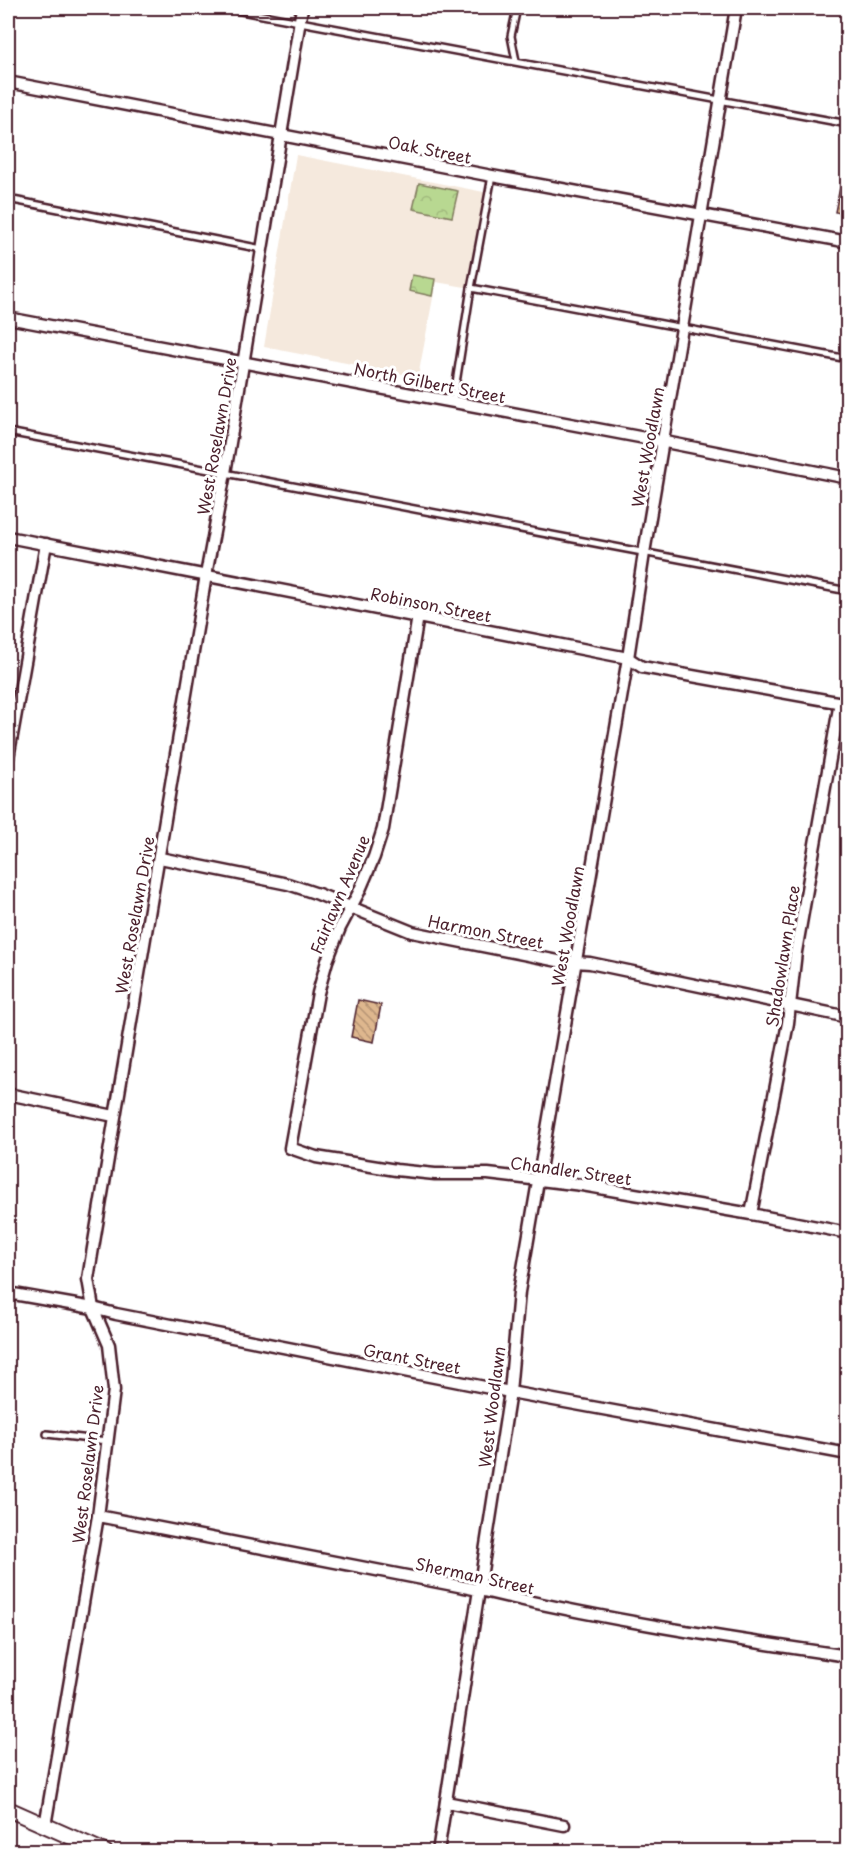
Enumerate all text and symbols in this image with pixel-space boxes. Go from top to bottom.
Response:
street label: Oak Street [386,129,474,169]
street label: West Roselawn Drive [190,355,242,517]
street label: North Gilbert Street [352,356,508,409]
street label: West Woodlawn [625,385,669,509]
street label: Robinson Street [368,581,494,628]
street label: Fairlawn Avenue [303,831,375,957]
street label: West Roselawn Drive [108,834,160,996]
street label: West Woodlawn [545,864,589,988]
street label: Shadowlawn Place [759,883,805,1029]
street label: Harmon Street [426,908,546,954]
street label: Chandler Street [509,1150,634,1190]
street label: Grant Street [361,1337,463,1379]
street label: West Woodlawn [472,1345,510,1469]
street label: West Roselawn Drive [65,1383,109,1545]
street label: Sherman Street [413,1551,537,1599]

